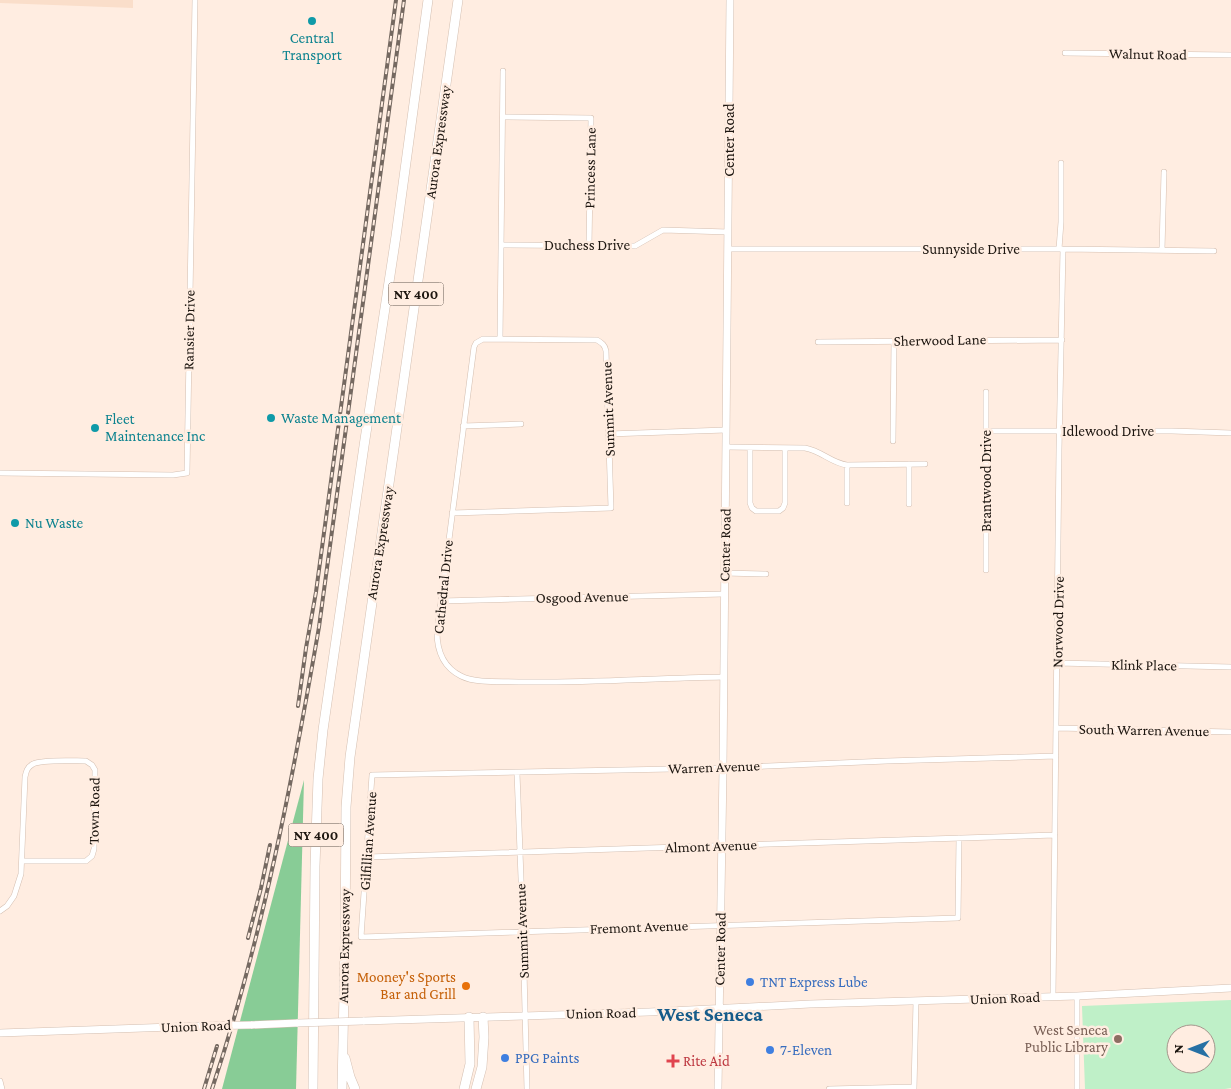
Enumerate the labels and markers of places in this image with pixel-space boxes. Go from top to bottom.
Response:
marker: Central Transport [306,15,318,27]
place label: Central Transport [282,30,343,64]
place label: Waste Management [281,410,402,427]
place label: Fleet Maintenance Inc [105,411,206,444]
marker: Waste Management [265,412,277,424]
marker: Fleet Maintenance Inc [89,422,101,434]
place label: Nu Waste [25,515,83,531]
marker: Nu Waste [9,517,21,529]
place label: Mooney's Sports Bar and Grill [357,969,456,1002]
place label: TNT Express Lube [760,974,868,991]
marker: TNT Express Lube [744,976,756,988]
marker: Mooney's Sports Bar and Grill [460,980,472,992]
place label: West Seneca Public Library [1025,1022,1108,1056]
marker: West Seneca Public Library [1112,1033,1124,1045]
place label: 7-Eleven [780,1042,832,1058]
marker: 7-Eleven [764,1044,776,1056]
place label: PPG Paints [515,1050,579,1066]
marker: PPG Paints [499,1052,511,1064]
place label: Rite Aid [683,1053,730,1069]
marker: Rite Aid [667,1055,679,1067]

